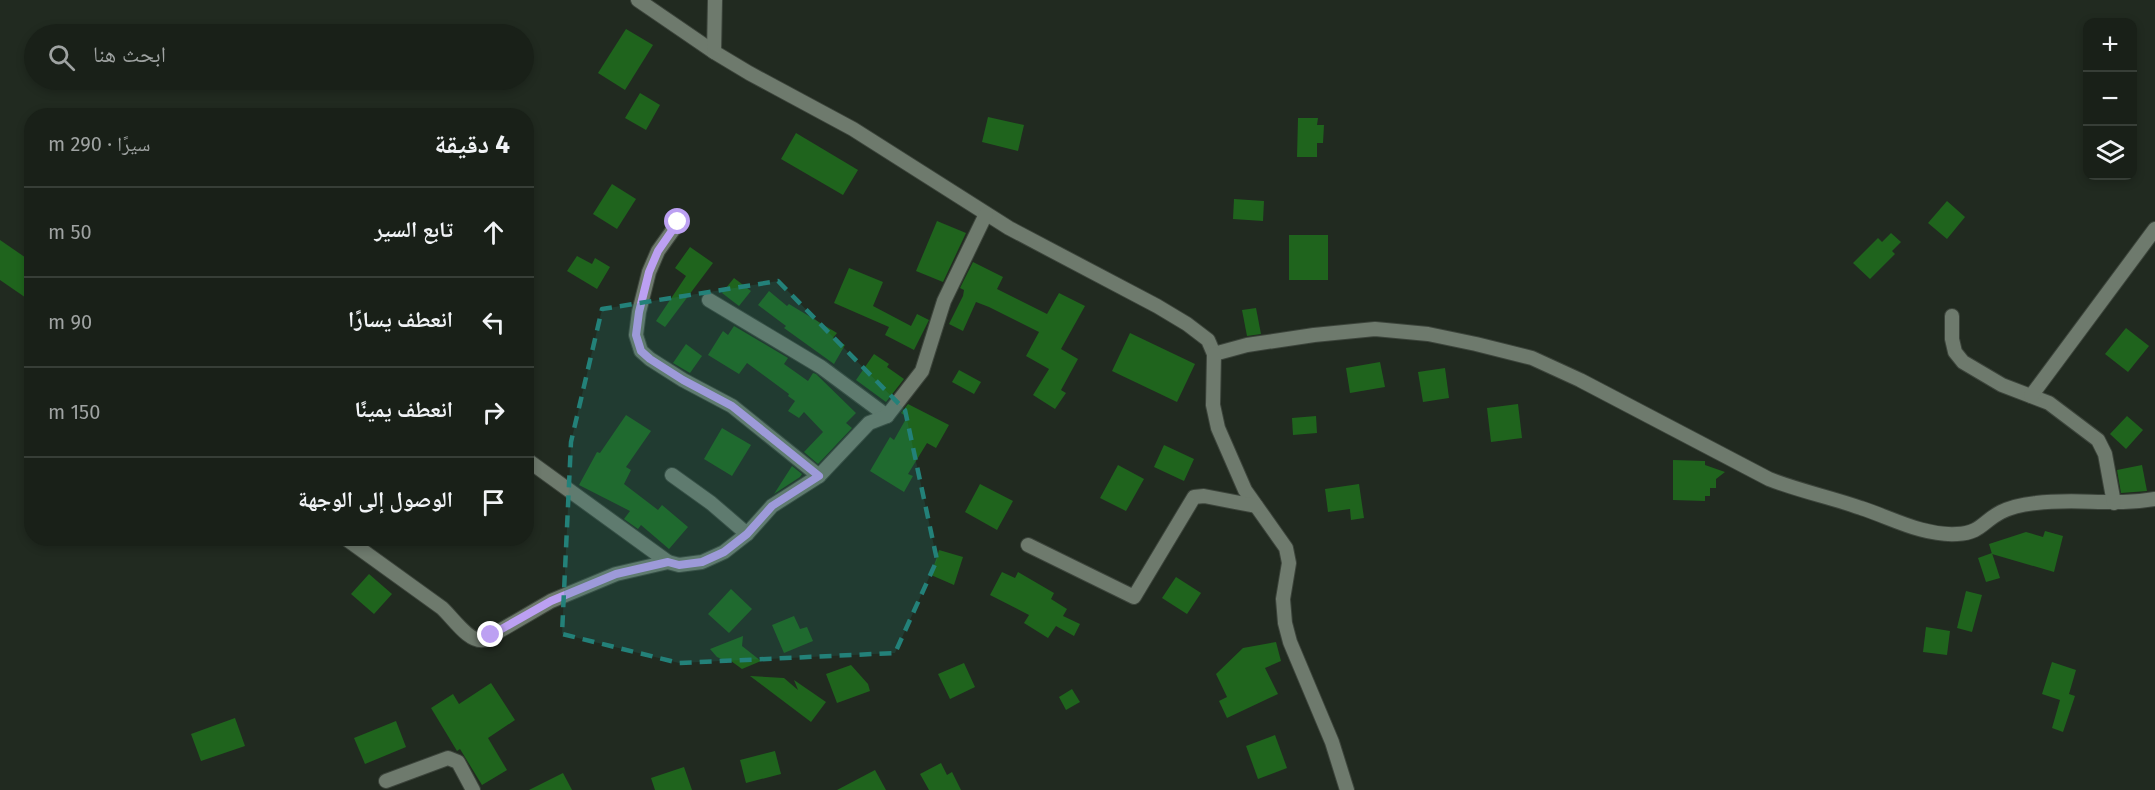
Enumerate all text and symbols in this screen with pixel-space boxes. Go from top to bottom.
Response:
map controls [2083,18,2137,180]
button: + [2083,18,2137,72]
search box [24,24,534,90]
icon: search [45,41,78,74]
text: ابحث هنا [93,41,166,68]
button: − [2083,72,2137,126]
button: layers [2083,126,2137,180]
text: 4 دقيقة [435,129,510,160]
text: سيرًا · 290 m [48,132,150,156]
route start [664,208,690,234]
text: تابع السير [374,216,453,243]
icon: ahead [477,216,510,249]
text: 50 m [48,220,92,244]
text: انعطف يسارًا [348,306,453,333]
icon: left [477,306,510,339]
text: 90 m [48,310,92,334]
text: انعطف يمينًا [354,396,453,423]
icon: right [477,396,510,429]
text: 150 m [48,400,100,424]
text: الوصول إلى الوجهة [298,486,453,513]
icon: arrive [477,486,510,519]
route end [477,621,503,647]

